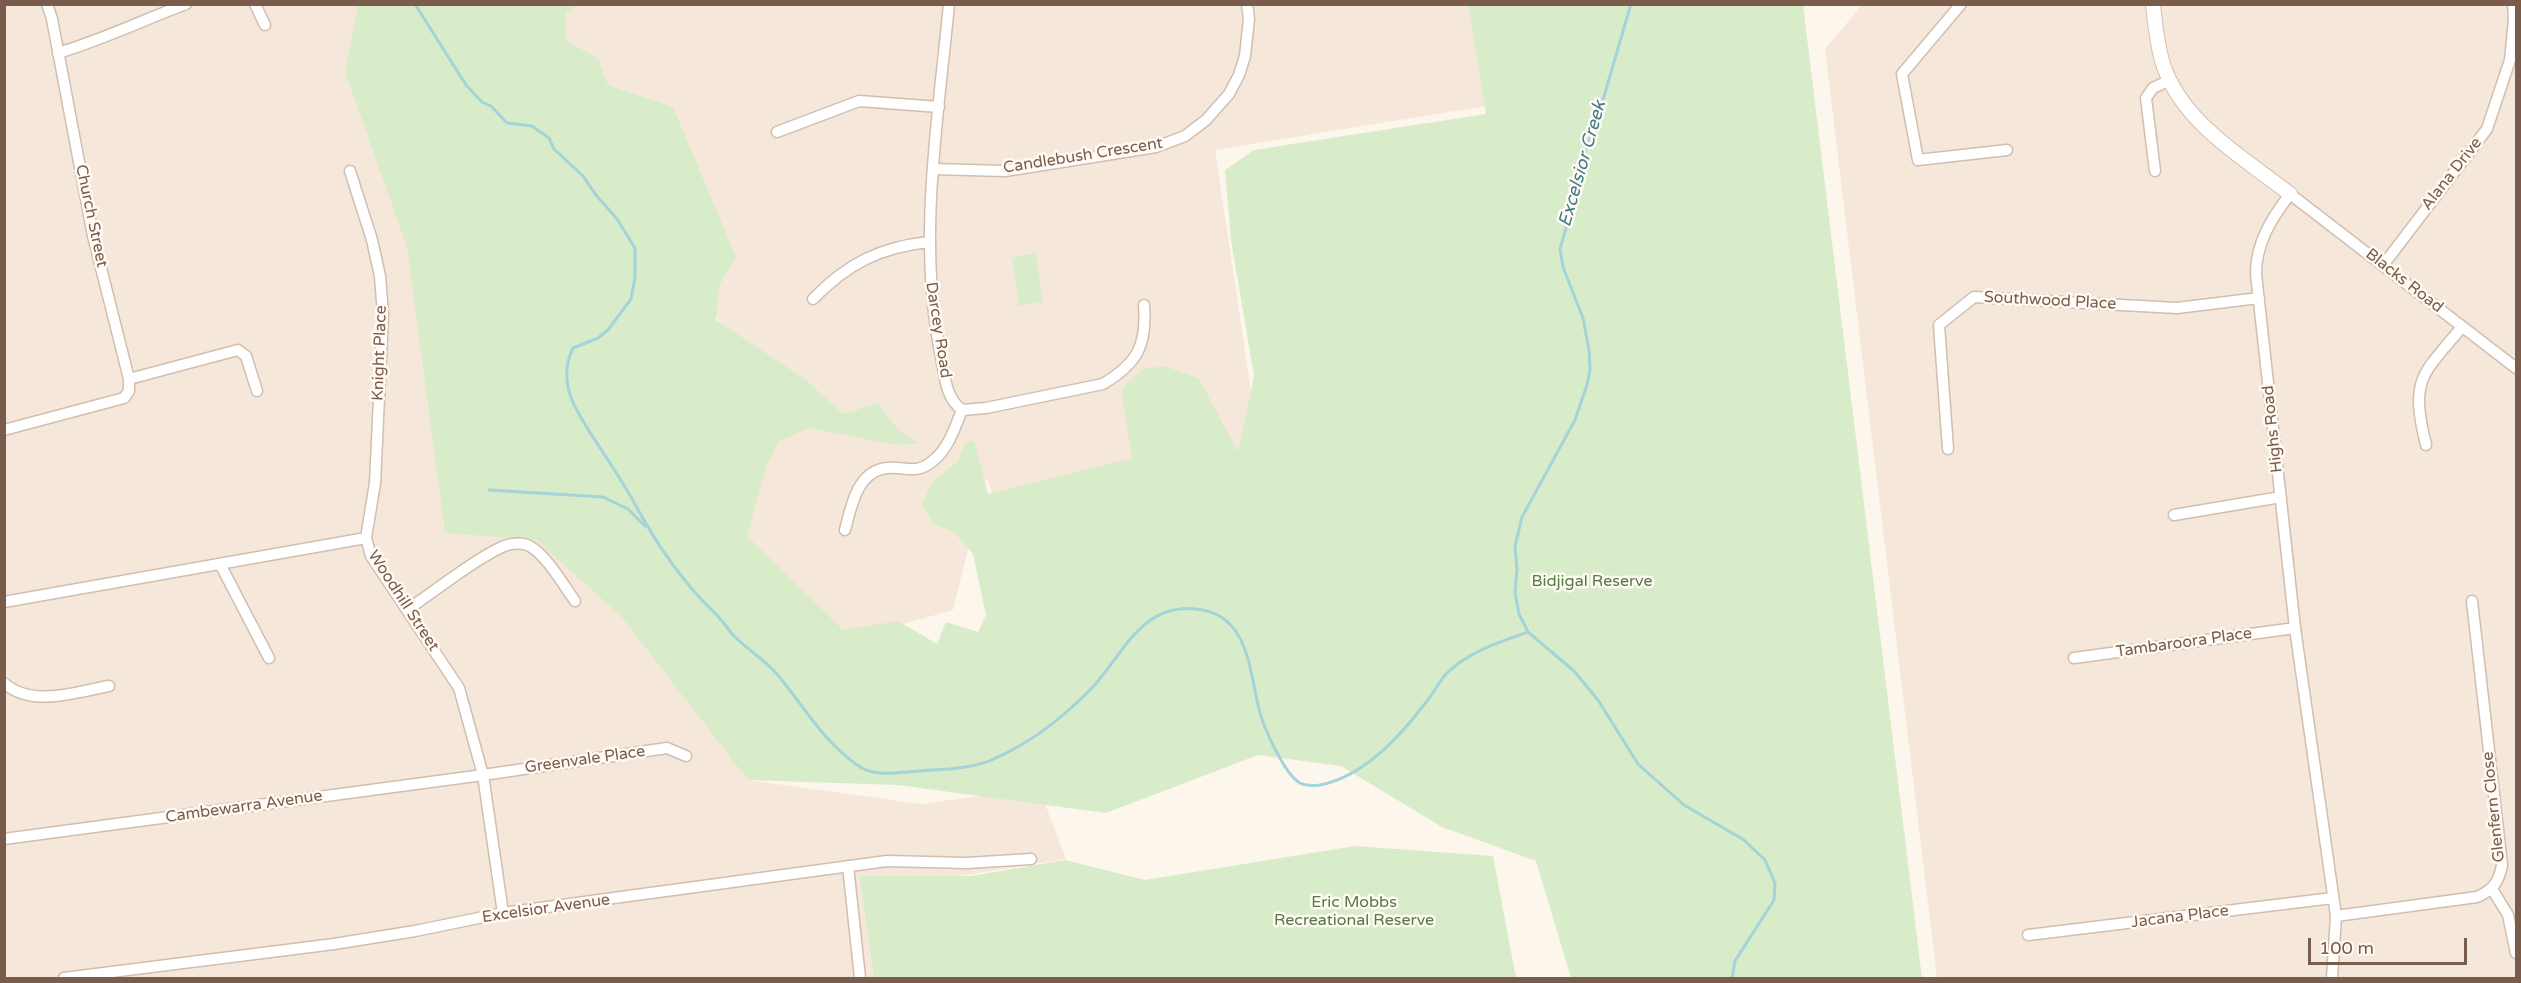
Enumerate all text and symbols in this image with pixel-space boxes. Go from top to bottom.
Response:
water label: Excelsior Creek [1555,99,1611,229]
street label: Candlebush Crescent [1002,134,1164,178]
street label: Alana Drive [2418,134,2486,214]
street label: Church Street [71,163,111,269]
street label: Blacks Road [2361,245,2447,317]
street label: Darcey Road [921,281,955,379]
street label: Southwood Place [1983,288,2117,314]
street label: Knight Place [369,305,391,401]
street label: Highs Road [2259,384,2287,474]
street label: Woodhill Street [363,547,443,655]
park label: Bidjigal Reserve [1531,572,1653,592]
street label: Tambaroora Place [2115,624,2253,662]
street label: Greenvale Place [524,742,646,778]
street label: Glenfern Close [2479,751,2509,863]
street label: Cambewarra Avenue [164,786,324,828]
street label: Excelsior Avenue [481,891,611,927]
park label: Eric Mobbs Recreational Reserve [1274,893,1434,931]
street label: Jacana Place [2130,901,2230,933]
scale bar [2311,926,2470,964]
text: 100 m [2319,937,2374,959]

